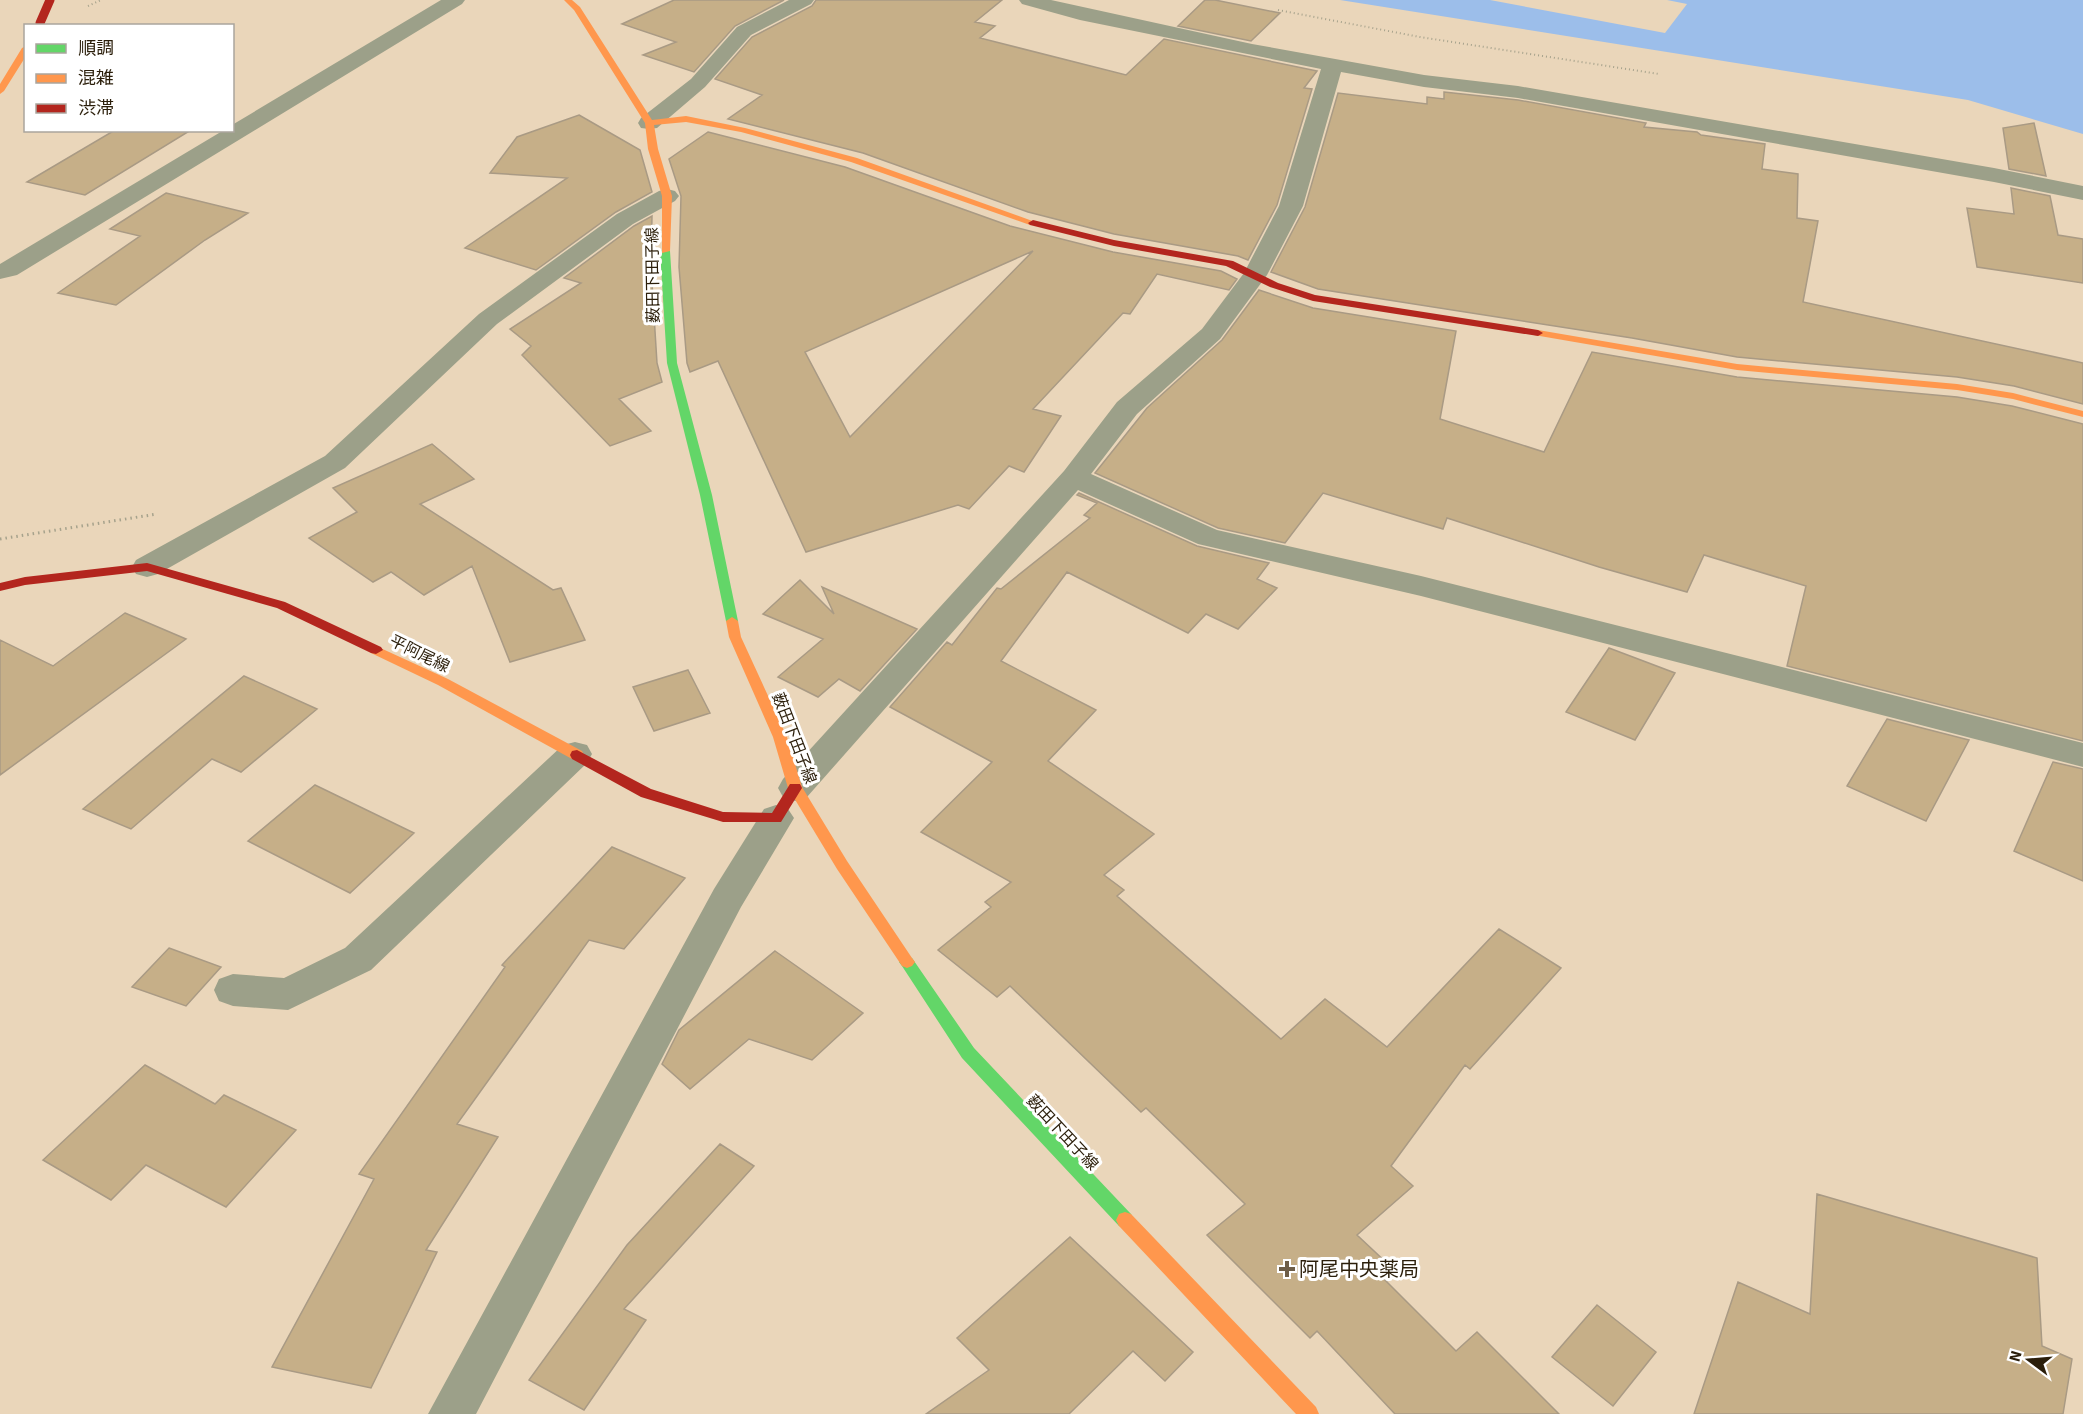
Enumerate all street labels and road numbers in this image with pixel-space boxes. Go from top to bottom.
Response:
street label: 薮田下田子線 [641,227,665,323]
street label: 平阿尾線 [386,630,453,678]
street label: 薮田下田子線 [767,690,822,787]
street label: 薮田下田子線 [1021,1090,1103,1175]

